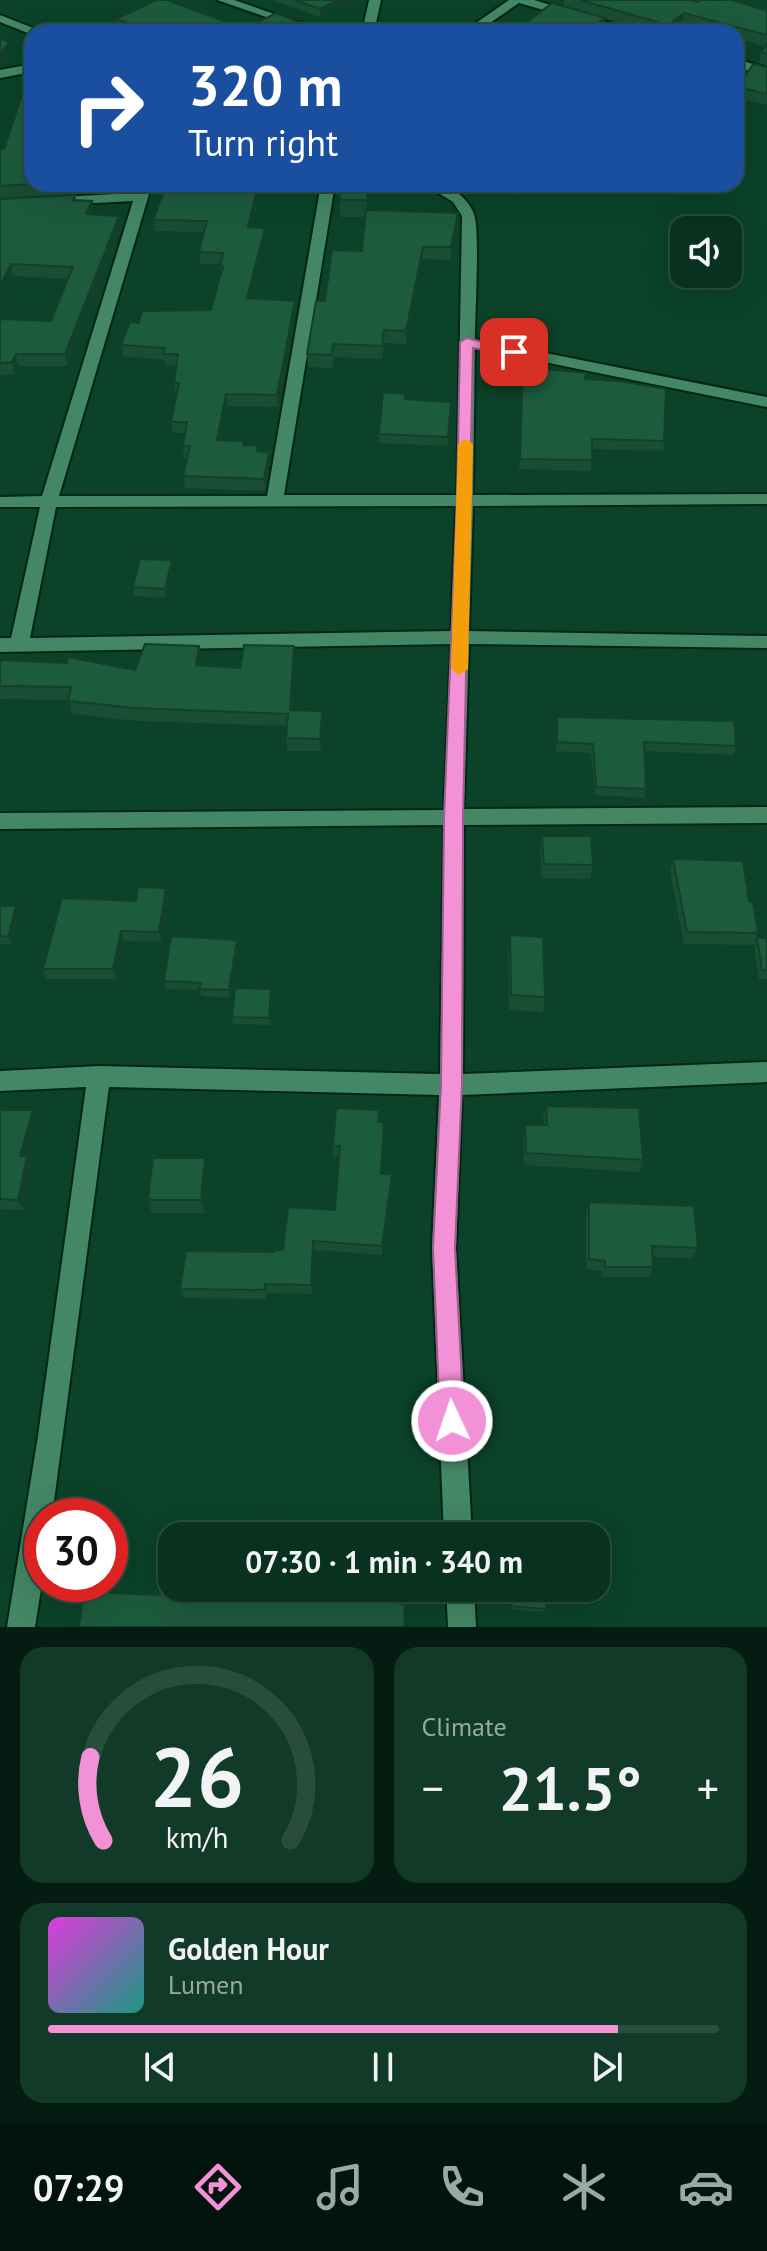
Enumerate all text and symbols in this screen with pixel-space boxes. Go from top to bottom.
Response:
text: 320 m [188,49,343,121]
icon: right [56,56,160,160]
text: Turn right [188,119,338,166]
map controls [670,216,742,288]
button: sound [670,216,742,288]
pin [480,318,548,386]
icon: arrive [492,330,536,374]
position arrow [410,1379,494,1463]
speed limit sign: 30 [24,1498,128,1602]
text: 07:30 · 1 min · 340 m [245,1542,523,1581]
text: Climate [422,1710,507,1743]
text: 26 [150,1722,244,1830]
text: 21.5° [499,1749,642,1827]
text: − [422,1759,444,1816]
text: + [697,1759,719,1816]
text: km/h [165,1819,228,1856]
text: Golden Hour [168,1929,329,1968]
text: Lumen [168,1968,243,2001]
icon: previous [138,2045,182,2089]
icon: pause [361,2045,405,2089]
icon: next [585,2045,629,2089]
icon: directions [190,2159,246,2215]
icon: music [312,2159,368,2215]
icon: phone [434,2159,490,2215]
icon: climate [556,2159,612,2215]
icon: car [678,2159,734,2215]
text: 07:29 [33,2164,124,2211]

